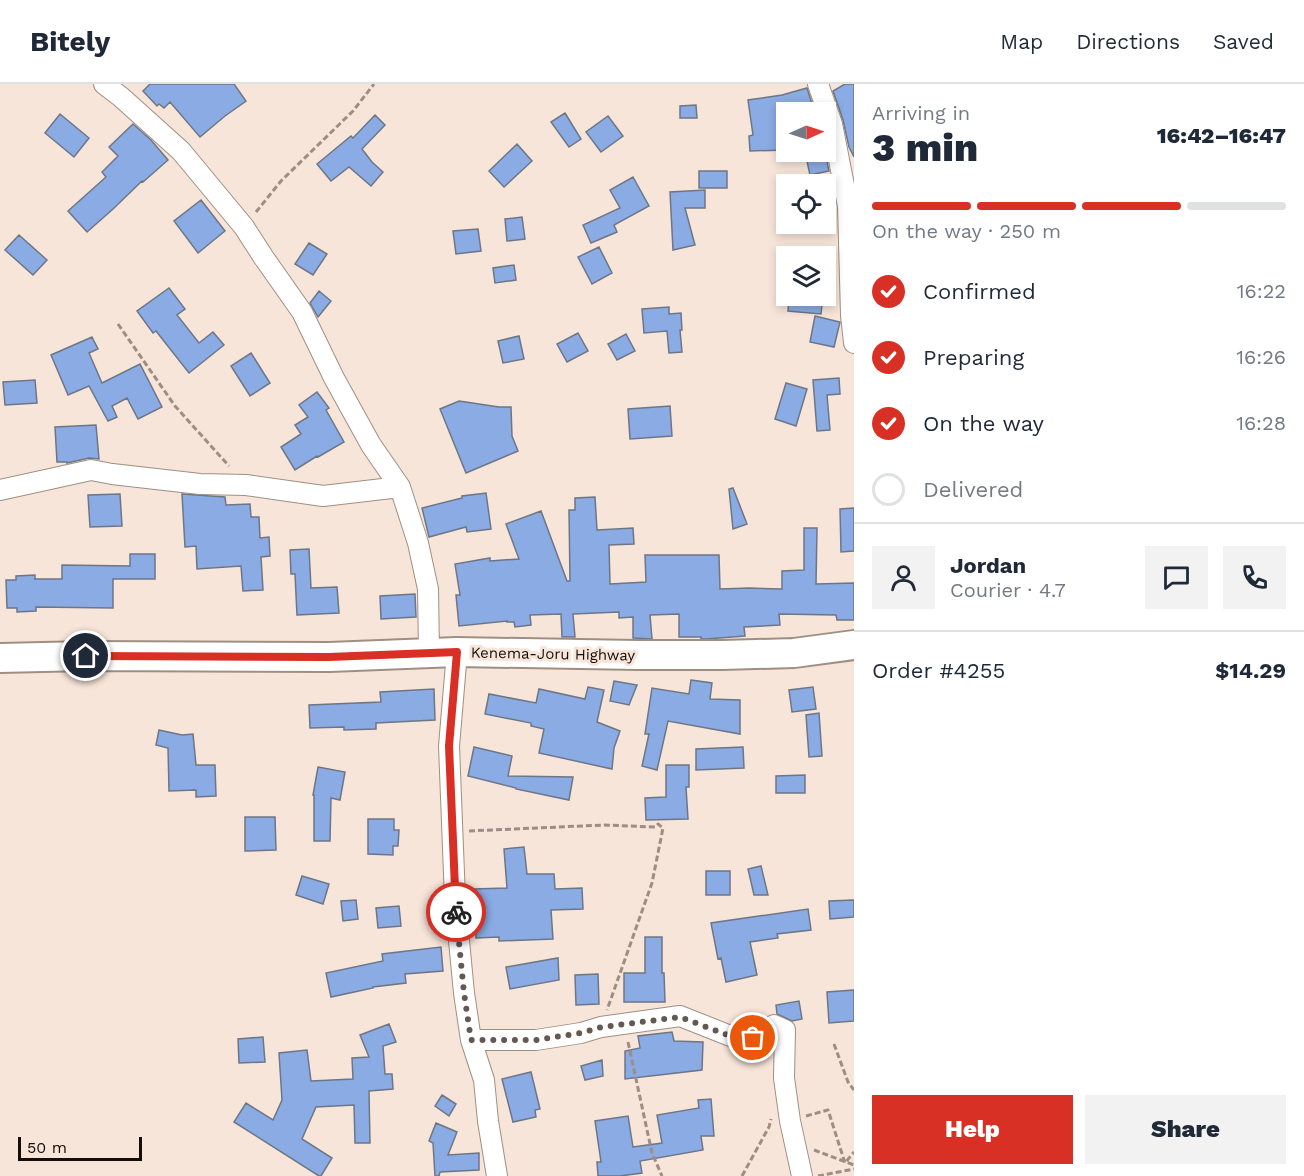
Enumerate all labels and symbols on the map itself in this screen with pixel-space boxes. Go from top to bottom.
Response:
north arrow [776,102,836,162]
pin [60,630,111,681]
street label: Kenema-Joru Highway [471,644,635,664]
courier [426,882,486,942]
pin [727,1012,778,1063]
scale bar [18,1134,142,1162]

